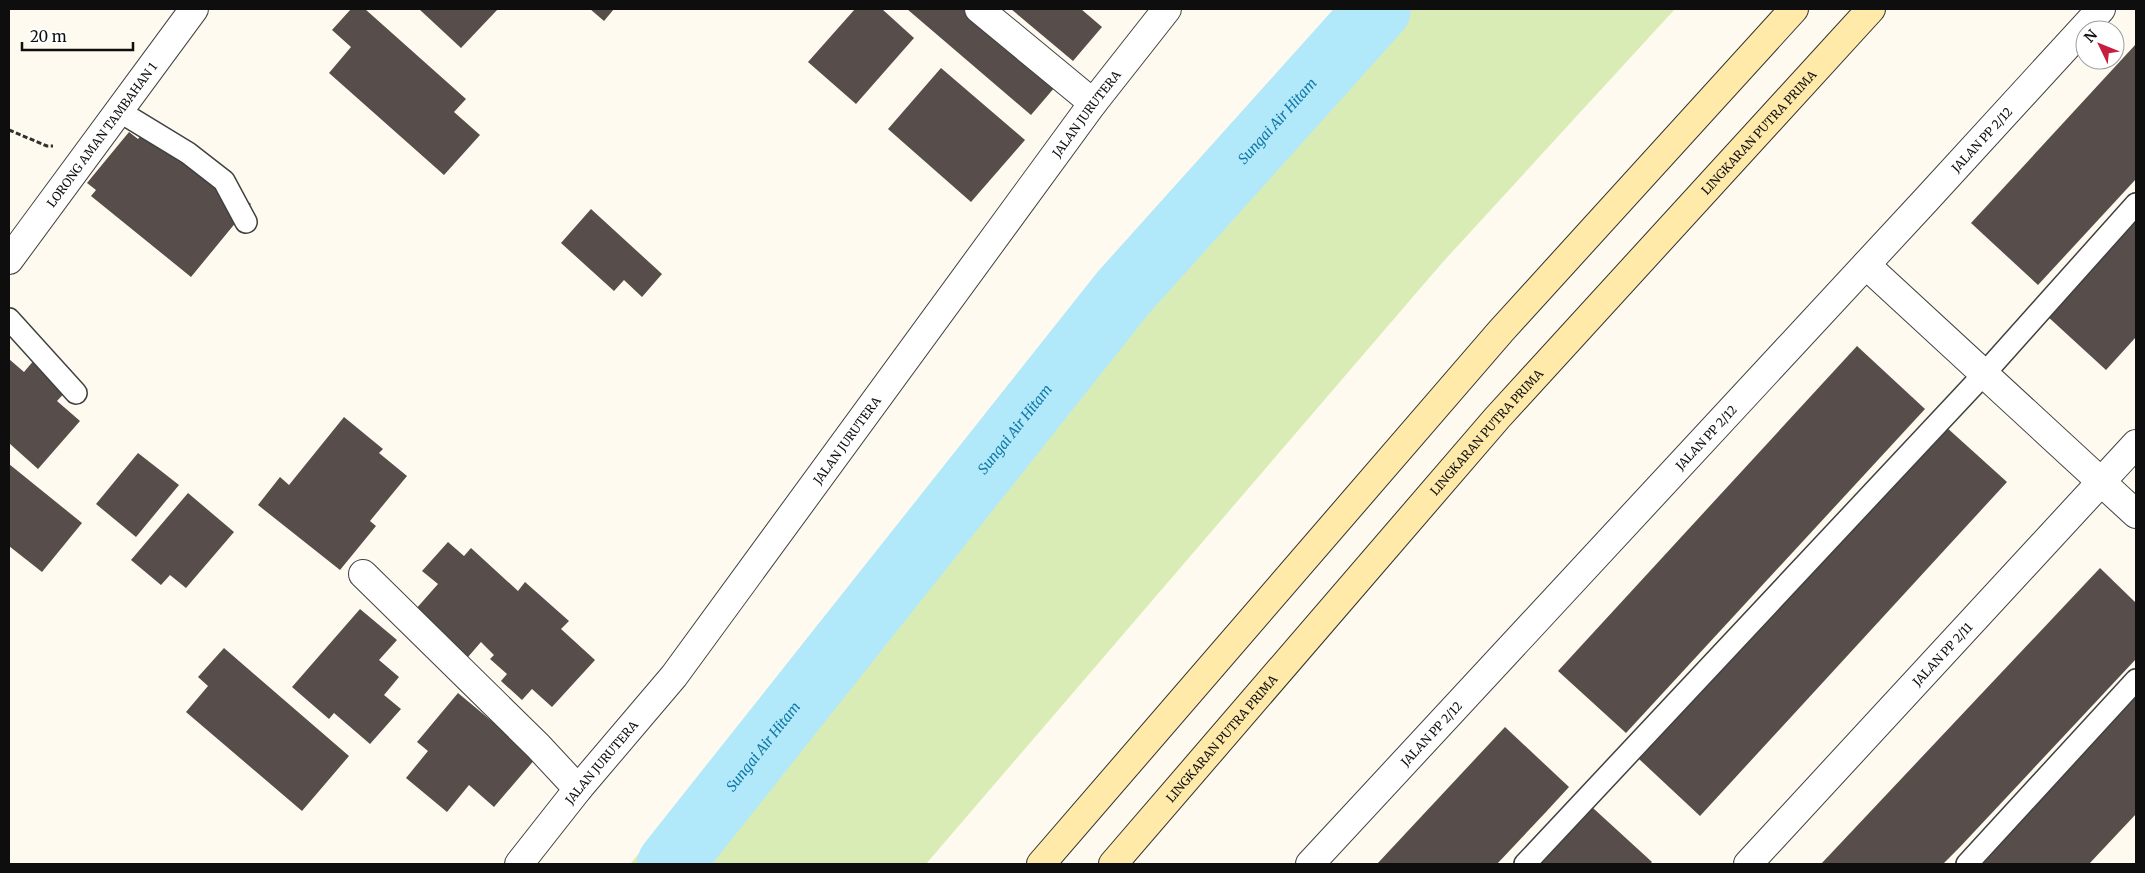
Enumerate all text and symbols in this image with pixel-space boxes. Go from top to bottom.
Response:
scale bar [22,20,134,52]
north arrow [2075,20,2125,70]
text: N [2080,26,2101,46]
text: 20 m [30,27,67,46]
street label: LORONG AMAN TAMBAHAN 1 [43,59,160,210]
street label: LINGKARAN PUTRA PRIMA [1698,66,1819,197]
street label: JALAN JURUTERA [1048,67,1124,161]
water label: Sungai Air Hitam [1234,74,1321,168]
street label: JALAN PP 2/12 [1947,104,2015,176]
street label: LINGKARAN PUTRA PRIMA [1427,365,1546,498]
water label: Sungai Air Hitam [974,381,1056,478]
street label: JALAN JURUTERA [809,393,884,488]
street label: JALAN PP 2/12 [1671,402,1739,473]
street label: JALAN PP 2/11 [1908,619,1975,689]
street label: LINGKARAN PUTRA PRIMA [1162,671,1281,805]
water label: Sungai Air Hitam [722,698,804,795]
street label: JALAN PP 2/12 [1397,698,1465,770]
street label: JALAN JURUTERA [561,717,641,808]

